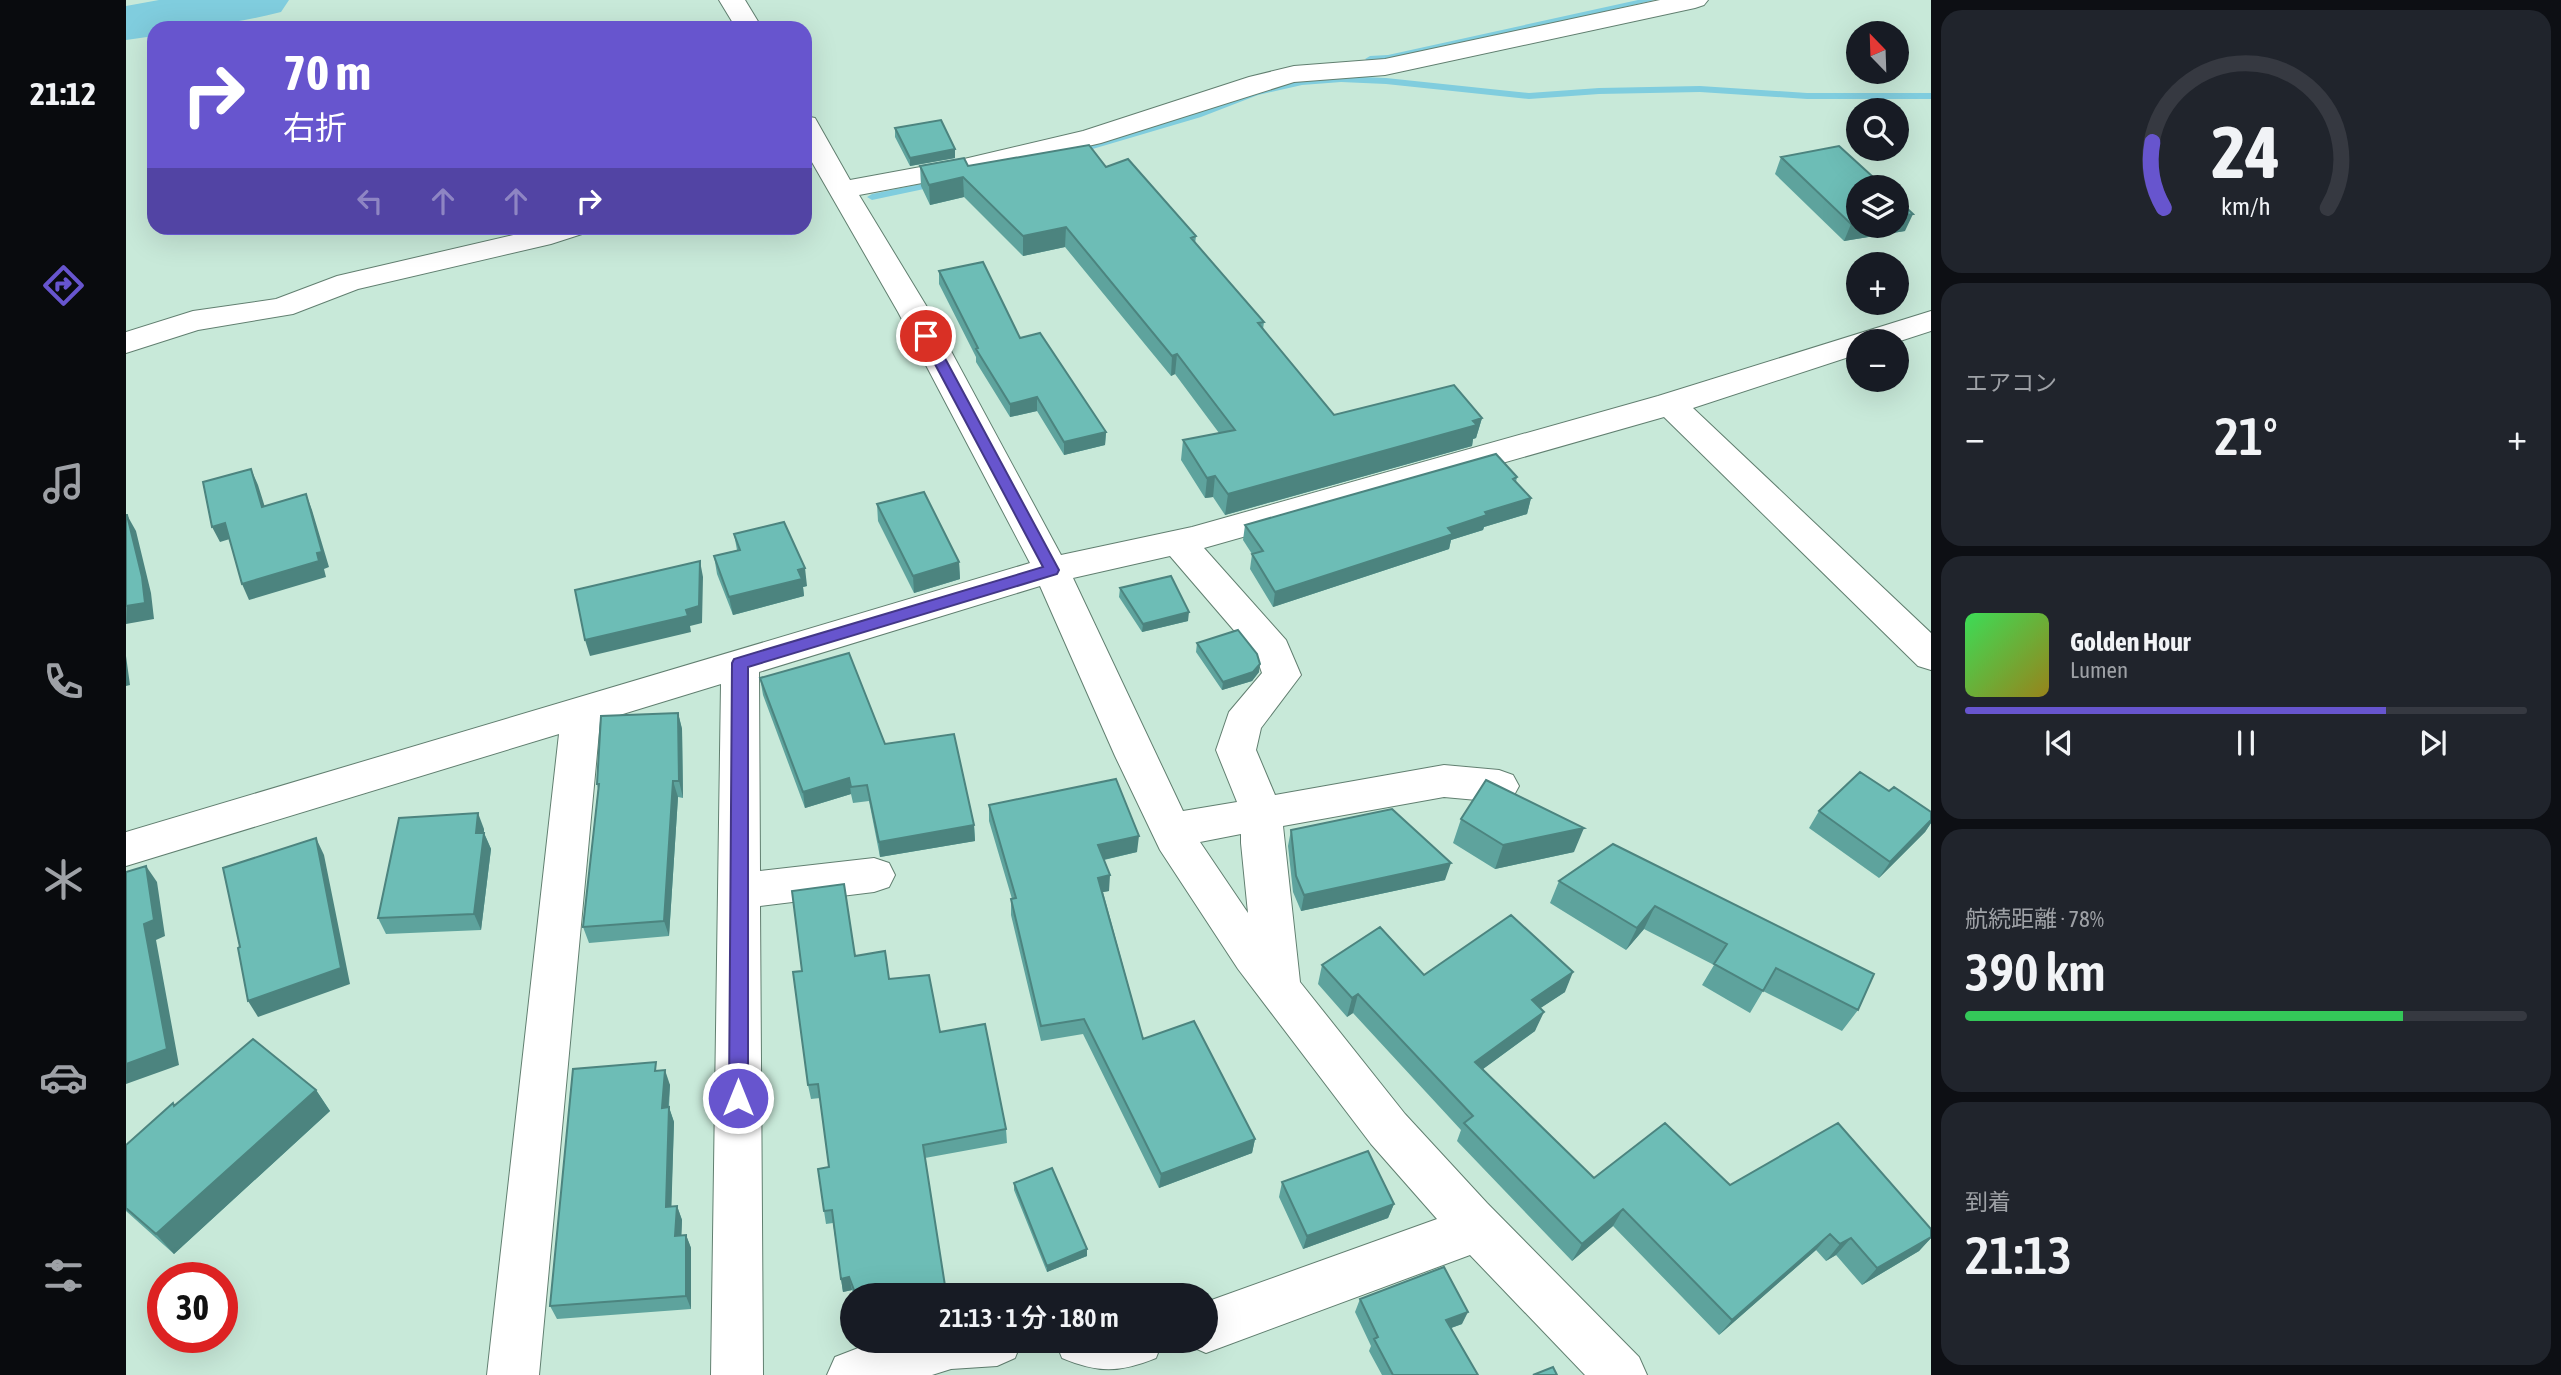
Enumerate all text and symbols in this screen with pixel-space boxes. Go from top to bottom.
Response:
north arrow [1846,21,1909,84]
map controls [1846,21,1909,392]
text: 70 m [283,44,371,100]
icon: right [168,49,259,140]
text: 21:12 [30,75,96,112]
button: search [1846,98,1909,161]
text: 右折 [283,109,347,146]
text: 24 [2212,110,2280,193]
button: layers [1846,175,1909,238]
icon: left [351,182,389,220]
icon: ahead [424,182,462,220]
icon: ahead [497,182,535,220]
icon: right [570,182,608,220]
text: km/h [2221,191,2271,219]
button: + [1846,252,1909,315]
icon: directions [39,261,88,310]
pin [896,306,956,366]
icon: arrive [907,317,945,355]
button: − [1846,329,1909,392]
text: エアコン [1965,370,2057,396]
text: 21° [2214,406,2278,466]
text: − [1965,415,1985,458]
text: + [2507,415,2527,458]
icon: music [39,459,88,508]
text: Golden Hour [2070,627,2190,657]
icon: phone [39,657,88,706]
text: Lumen [2070,657,2128,683]
icon: previous [2040,724,2078,762]
icon: pause [2227,724,2265,762]
icon: next [2414,724,2452,762]
icon: climate [39,855,88,904]
text: 航続距離 · 78% [1965,906,2104,932]
text: 390 km [1965,942,2106,1002]
icon: car [39,1053,88,1102]
position arrow [701,1061,775,1135]
text: 到着 [1965,1189,2011,1215]
text: 21:13 [1965,1225,2072,1285]
icon: filters [39,1251,88,1300]
speed limit sign: 30 [147,1262,238,1353]
text: 21:13 · 1 分 · 180 m [939,1303,1119,1333]

